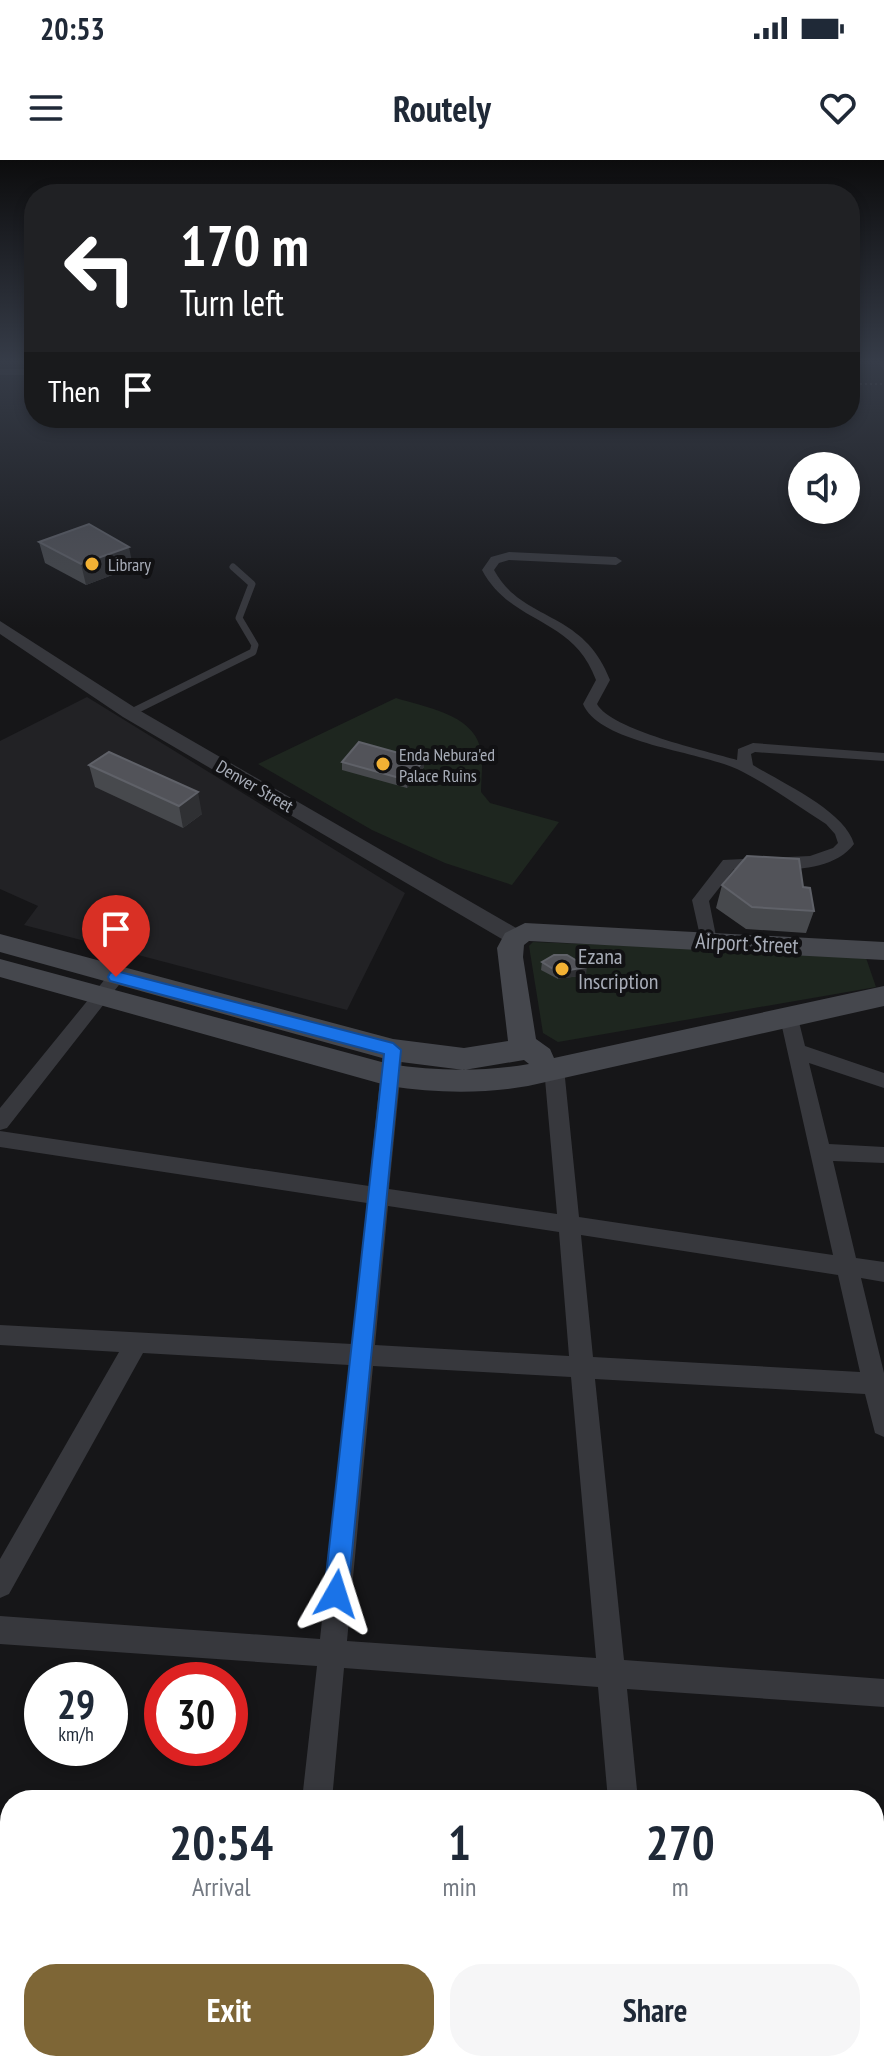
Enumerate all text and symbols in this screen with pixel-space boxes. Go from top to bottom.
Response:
text: 20:53 [40,9,105,48]
text: Routely [393,85,491,132]
icon: menu [24,86,68,130]
icon: heart [816,86,860,130]
text: 170 m [180,209,309,281]
icon: left [48,216,152,320]
text: Turn left [180,279,284,326]
icon: arrive [116,368,160,412]
text: Then [48,371,100,410]
map controls [788,452,860,524]
button: sound [788,452,860,524]
place label: Library [108,553,151,576]
marker: Library [83,555,101,573]
place label: Enda Nebura'ed Palace Ruins [399,743,495,787]
street label: Denver Street [212,755,298,817]
marker: Enda Nebura'ed Palace Ruins [374,755,392,773]
pin [82,895,150,977]
icon: arrive [94,907,138,951]
street label: Airport Street [695,926,799,960]
place label: Ezana Inscription [578,942,658,995]
marker: Ezana Inscription [553,960,571,978]
position arrow [294,1552,378,1636]
speed limit sign: 30 [144,1662,248,1766]
text: 29 [57,1678,95,1730]
text: km/h [58,1721,94,1747]
text: 20:54 [169,1811,273,1873]
text: 1 [448,1811,471,1873]
text: 270 [646,1811,715,1873]
text: Arrival [192,1870,251,1903]
text: min [442,1870,476,1903]
text: m [672,1870,689,1903]
button: Exit [24,1964,434,2056]
button: Share [450,1964,860,2056]

